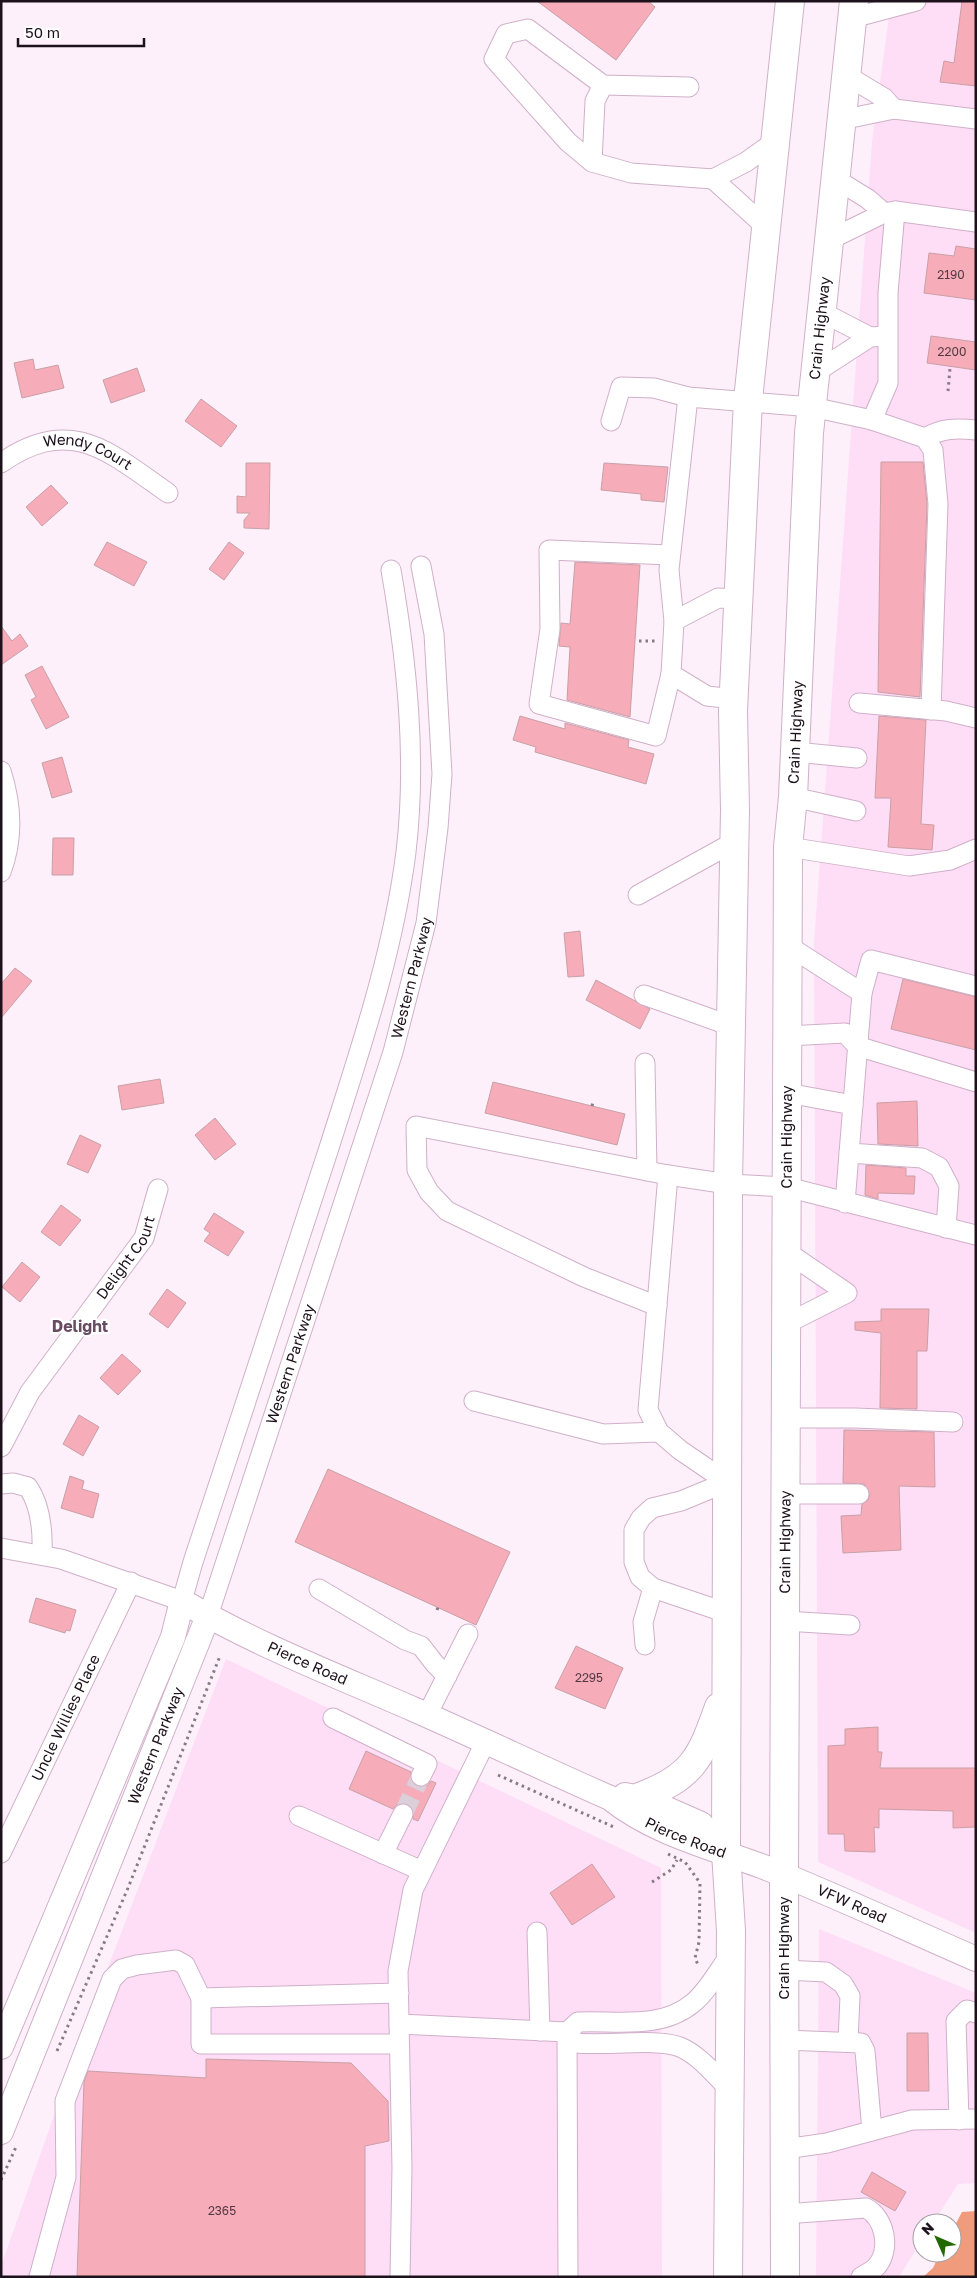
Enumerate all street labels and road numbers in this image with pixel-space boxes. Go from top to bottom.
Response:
street label: Crain Highway [805,275,833,381]
street label: Wendy Court [42,430,136,473]
street label: Crain Highway [784,680,806,784]
street label: Western Parkway [387,915,435,1041]
street label: Crain Highway [777,1085,795,1189]
street label: Delight Court [92,1214,158,1302]
street label: Western Parkway [262,1301,318,1426]
street label: Crain Highway [775,1490,793,1594]
street label: Pierce Road [265,1637,351,1688]
street label: Uncle Willies Place [27,1651,103,1783]
street label: Western Parkway [123,1684,187,1807]
street label: Pierce Road [642,1813,729,1861]
street label: VFW Road [815,1880,890,1926]
street label: Crain Highway [774,1896,792,2000]

